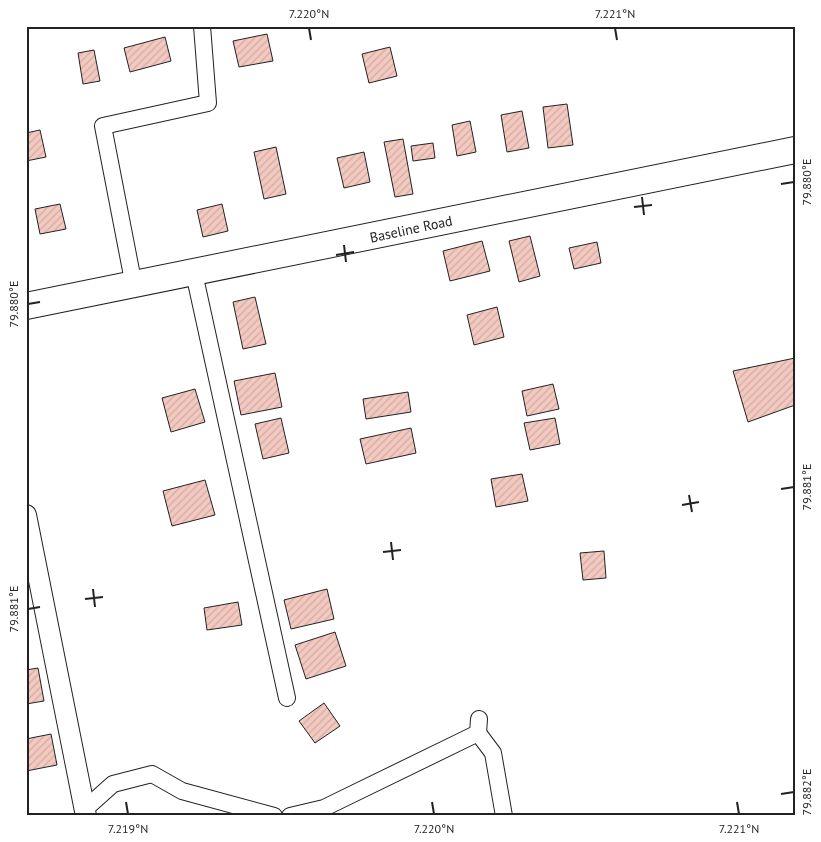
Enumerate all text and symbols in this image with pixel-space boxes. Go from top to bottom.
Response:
text: 7.220°N [289,6,329,21]
text: 7.221°N [595,6,635,21]
text: 79.880°E [799,159,814,205]
street label: Baseline Road [368,211,454,247]
text: 79.880°E [6,281,21,327]
text: 79.881°E [799,464,814,510]
text: 79.881°E [6,586,21,632]
text: 79.882°E [799,769,814,815]
text: 7.219°N [108,821,148,836]
text: 7.220°N [414,821,454,836]
text: 7.221°N [719,821,759,836]

